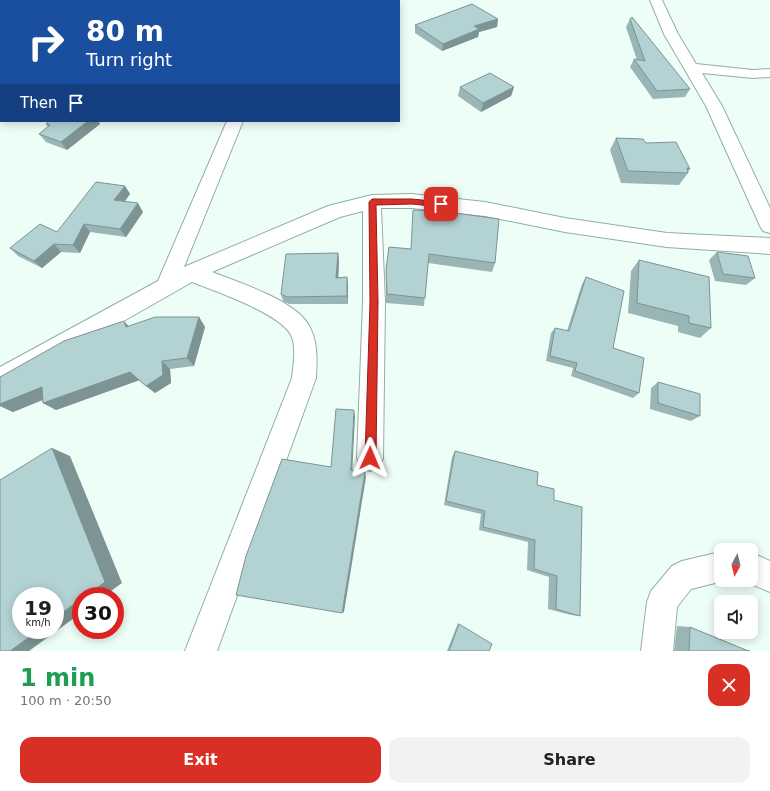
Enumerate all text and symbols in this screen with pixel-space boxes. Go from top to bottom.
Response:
text: 80 m [86,15,164,48]
icon: right [20,16,72,68]
text: Turn right [86,49,172,70]
icon: arrive [65,92,87,114]
text: Then [20,94,57,112]
pin [424,187,458,221]
icon: arrive [430,193,452,215]
position arrow [349,437,391,479]
north arrow [714,543,758,587]
map controls [714,543,758,639]
speed limit sign: 30 [72,587,124,639]
button: sound [714,595,758,639]
text: 19 [24,596,52,620]
text: km/h [25,617,51,628]
text: 1 min [20,664,95,692]
button: close [708,664,750,706]
text: 100 m · 20:50 [20,693,111,708]
button: Exit [20,737,381,783]
button: Share [389,737,750,783]

